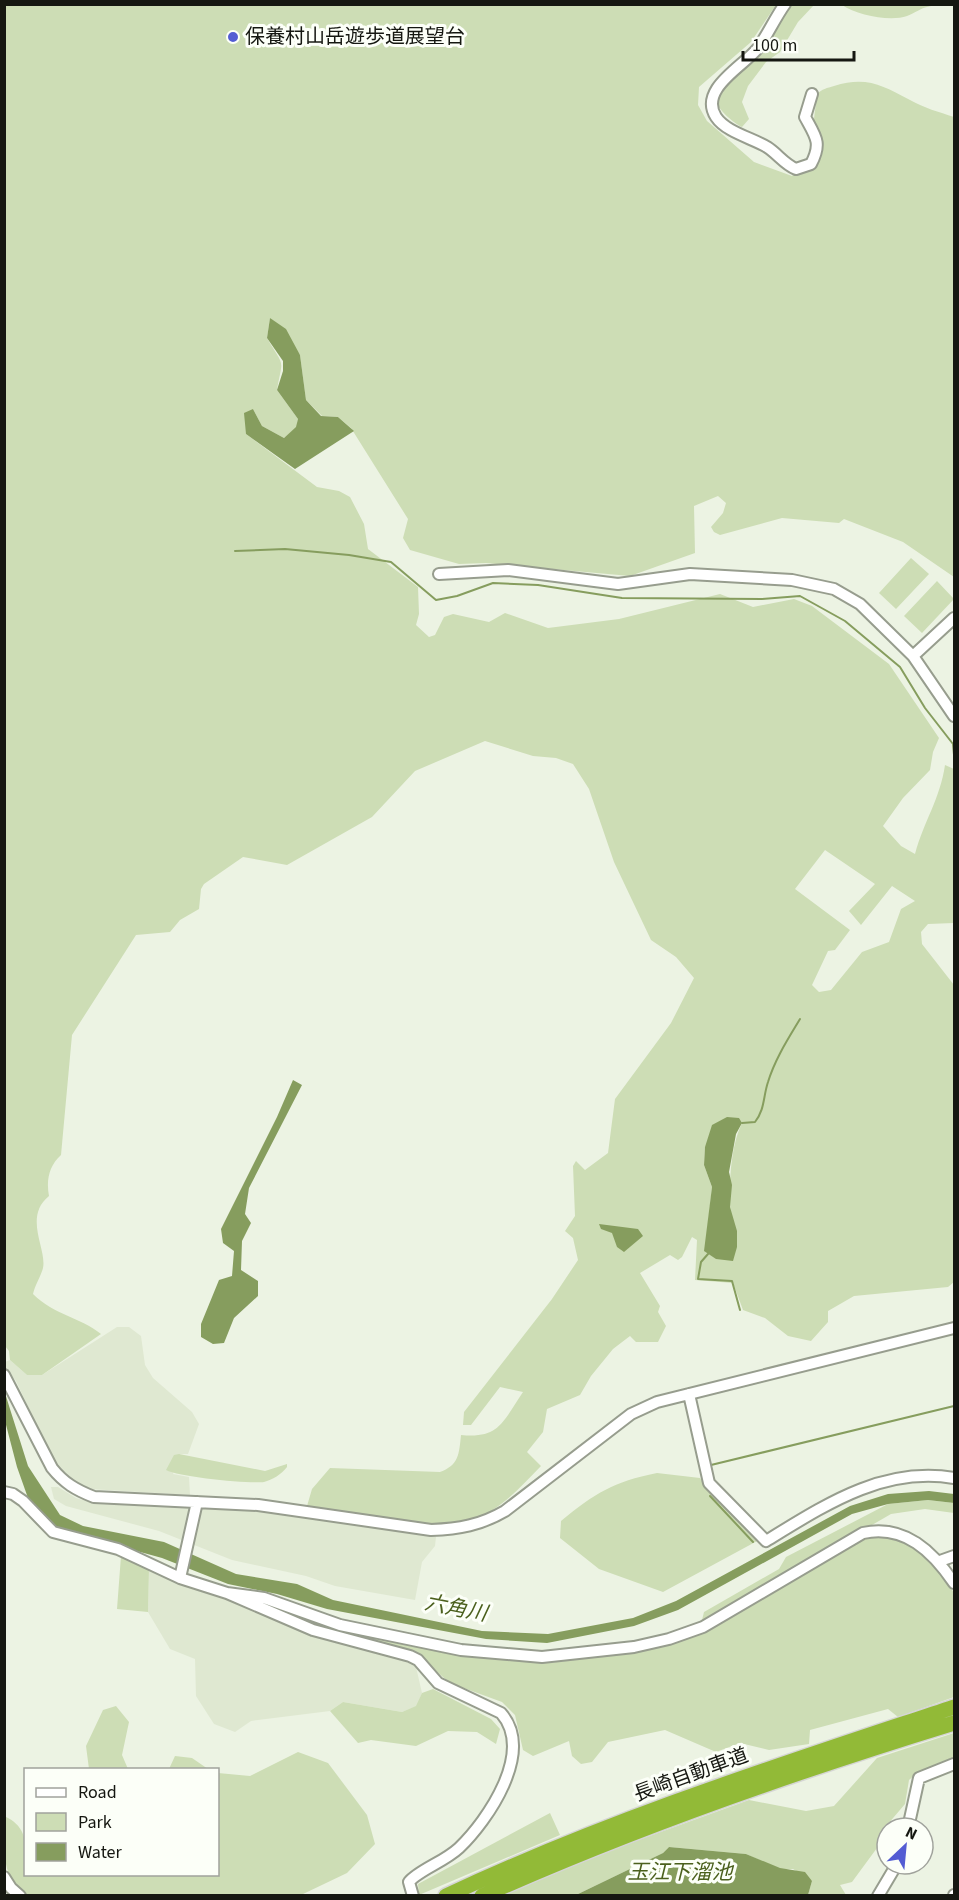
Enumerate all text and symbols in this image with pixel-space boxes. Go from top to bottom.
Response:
place label: 保養村山岳遊歩道展望台 [245,23,465,51]
scale bar [743,24,854,62]
marker: 保養村山岳遊歩道展望台 [226,30,240,44]
text: 100 m [752,33,797,58]
water label: 六角川 [422,1587,492,1629]
street label: 長崎自動車道 [630,1741,752,1809]
legend [24,1768,219,1876]
text: Road [78,1780,117,1805]
text: Park [78,1810,112,1835]
north arrow [875,1816,935,1876]
text: N [902,1821,921,1846]
text: Water [78,1840,122,1865]
water label: 玉江下溜池 [628,1857,734,1887]

